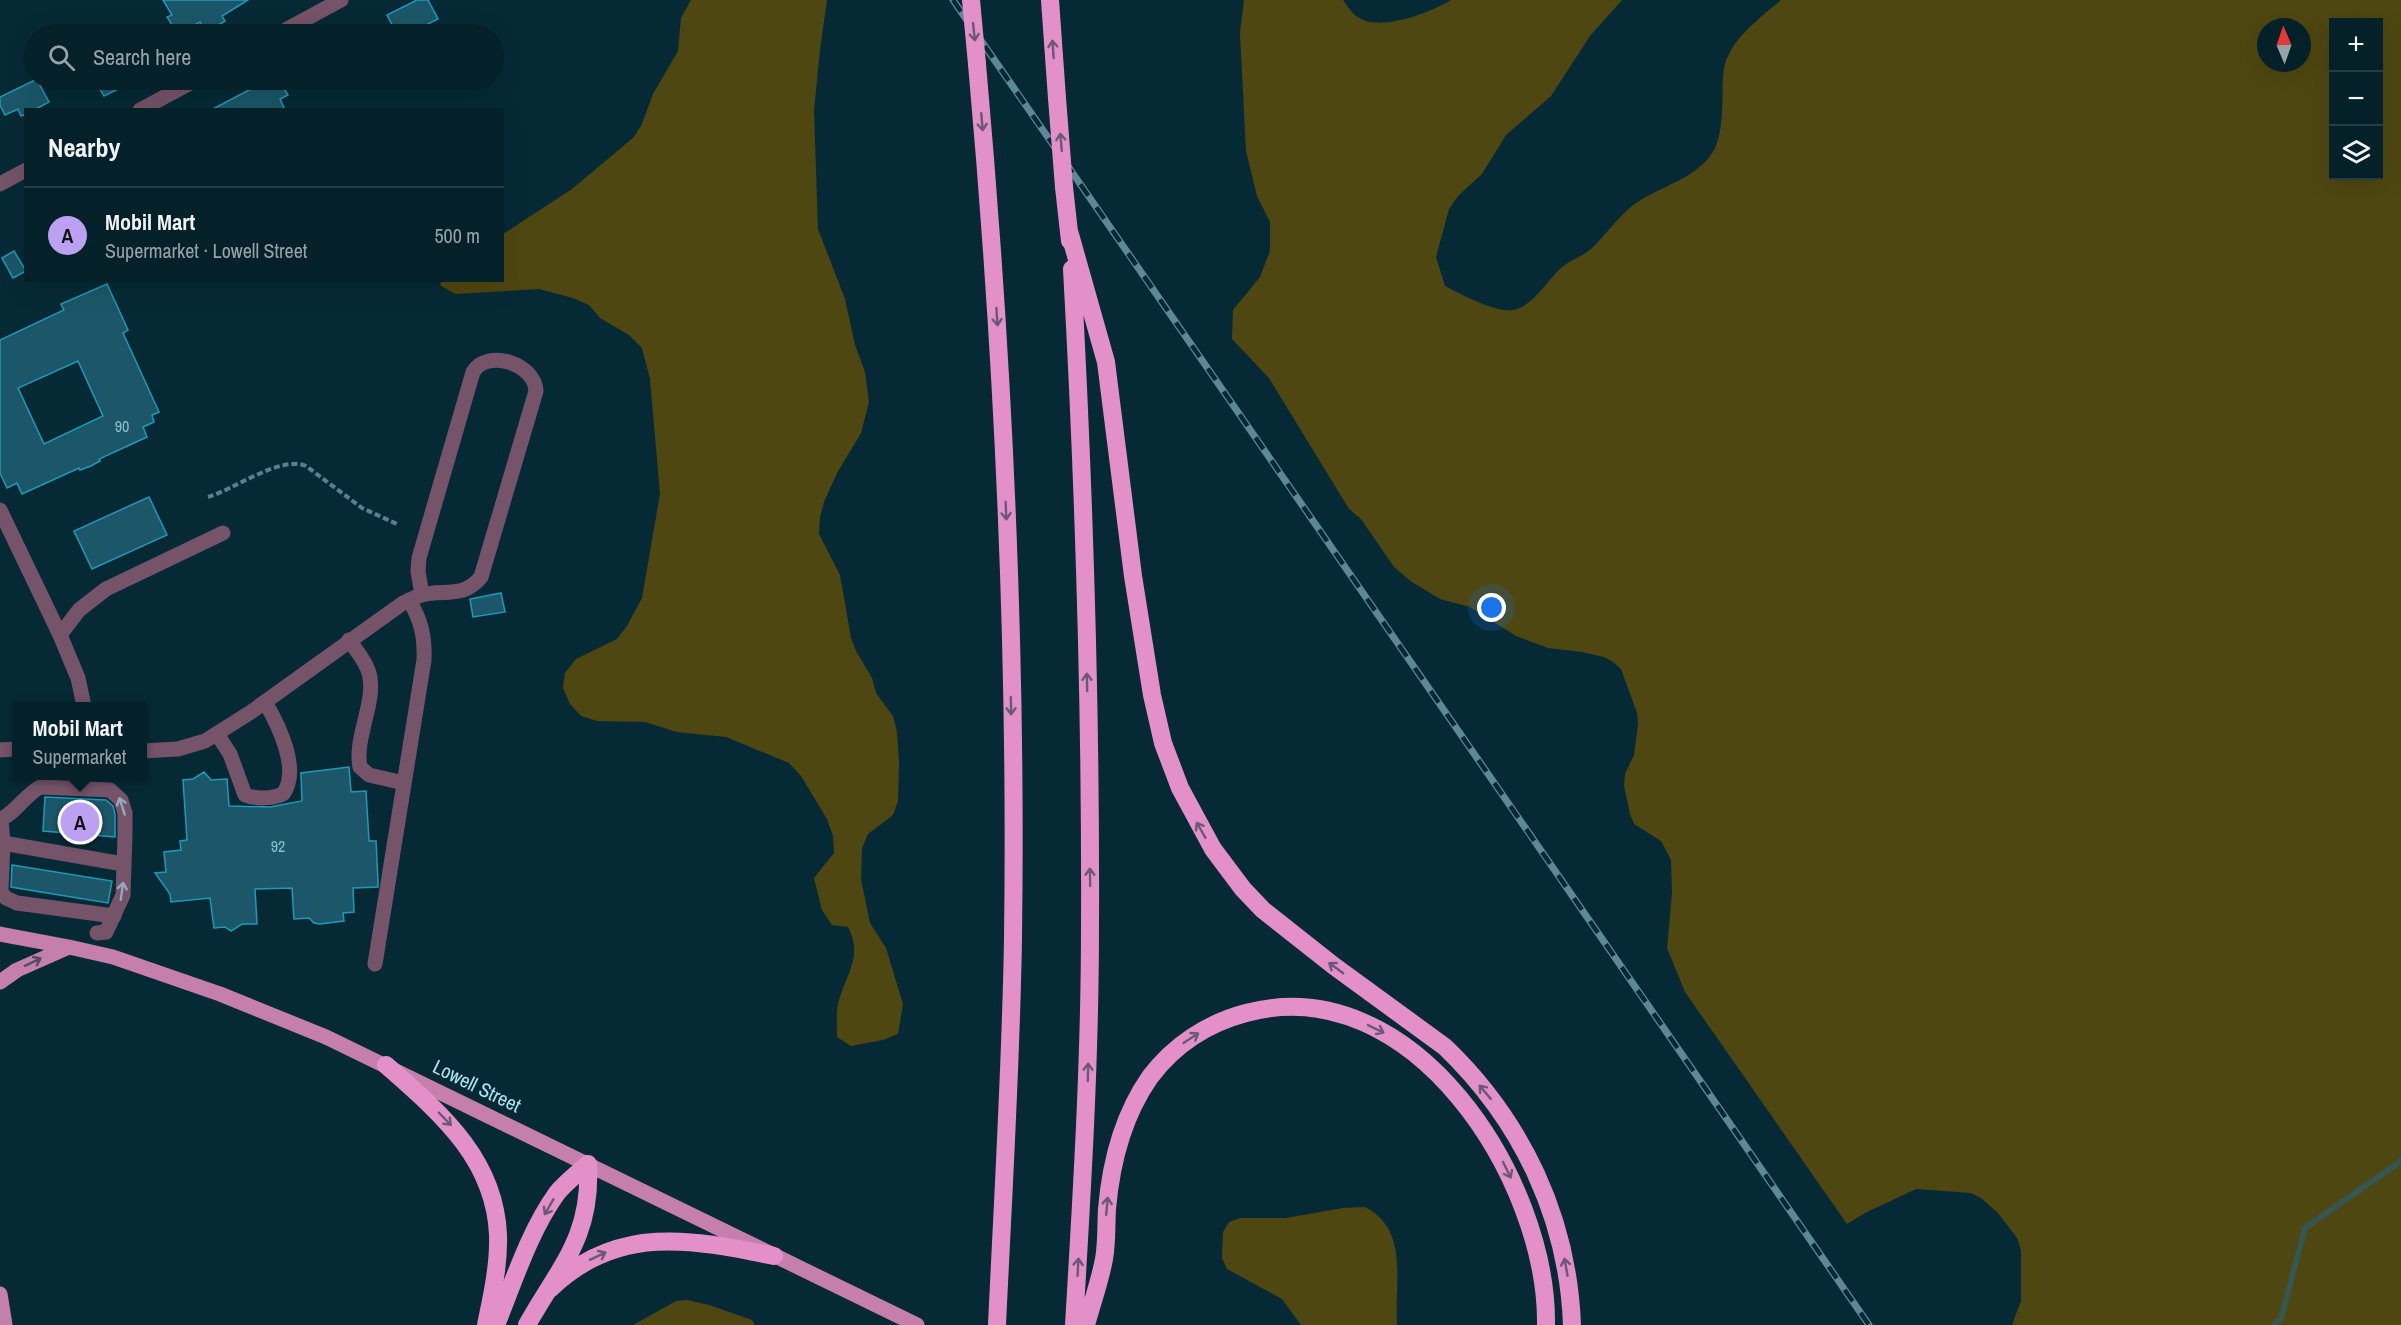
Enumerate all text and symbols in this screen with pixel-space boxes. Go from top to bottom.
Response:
north arrow [2257,18,2311,72]
map controls [2329,18,2383,180]
button: + [2329,18,2383,72]
one-way arrow [969,22,980,41]
search box [24,24,504,90]
one-way arrow [1048,40,1059,60]
icon: search [45,41,78,74]
text: Search here [93,42,191,72]
button: − [2329,72,2383,126]
one-way arrow [977,112,988,132]
button: layers [2329,126,2383,180]
text: Nearby [48,130,120,165]
one-way arrow [1055,133,1066,153]
text: Mobil Mart [105,207,195,237]
text: A [62,222,73,249]
text: 500 m [434,222,480,249]
text: Supermarket · Lowell Street [105,237,307,264]
one-way arrow [991,306,1002,326]
house number: 90 [115,415,129,437]
one-way arrow [1001,501,1012,521]
your location [1477,593,1506,622]
one-way arrow [1081,672,1092,692]
one-way arrow [1005,696,1017,716]
popup [12,702,147,780]
text: Mobil Mart [33,713,123,743]
text: Supermarket [33,743,126,770]
one-way arrow [116,797,127,816]
pin: A [60,800,100,844]
one-way arrow [1195,822,1207,839]
house number: 92 [271,835,285,857]
one-way arrow [1084,867,1096,887]
one-way arrow [116,881,127,901]
one-way arrow [24,956,42,968]
one-way arrow [1329,961,1345,974]
one-way arrow [1367,1024,1385,1036]
one-way arrow [1183,1032,1199,1044]
street label: Lowell Street [429,1053,526,1119]
one-way arrow [1082,1062,1093,1082]
one-way arrow [1479,1084,1492,1100]
one-way arrow [437,1111,452,1126]
one-way arrow [1501,1160,1513,1178]
one-way arrow [1102,1197,1113,1217]
one-way arrow [543,1198,555,1215]
one-way arrow [589,1250,607,1262]
one-way arrow [1072,1257,1083,1277]
one-way arrow [1560,1258,1571,1277]

